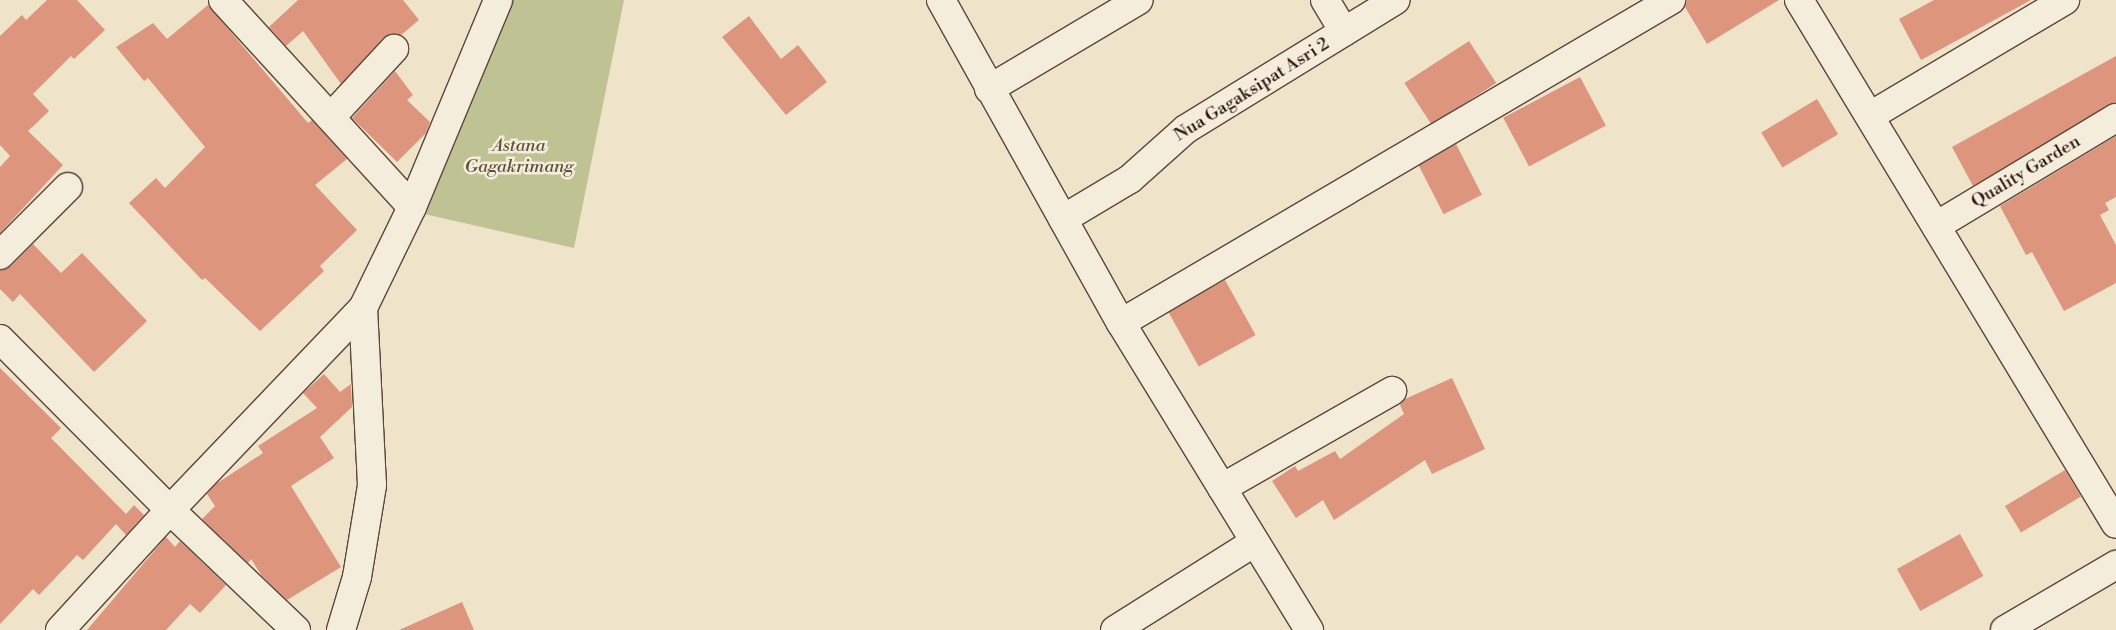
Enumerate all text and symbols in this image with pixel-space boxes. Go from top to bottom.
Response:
street label: Nua Gagaksipat Asri 2 [1170,33,1334,147]
street label: Quality Garden [1968,131,2084,213]
park label: Astana Gagakrimang [464,136,574,178]

